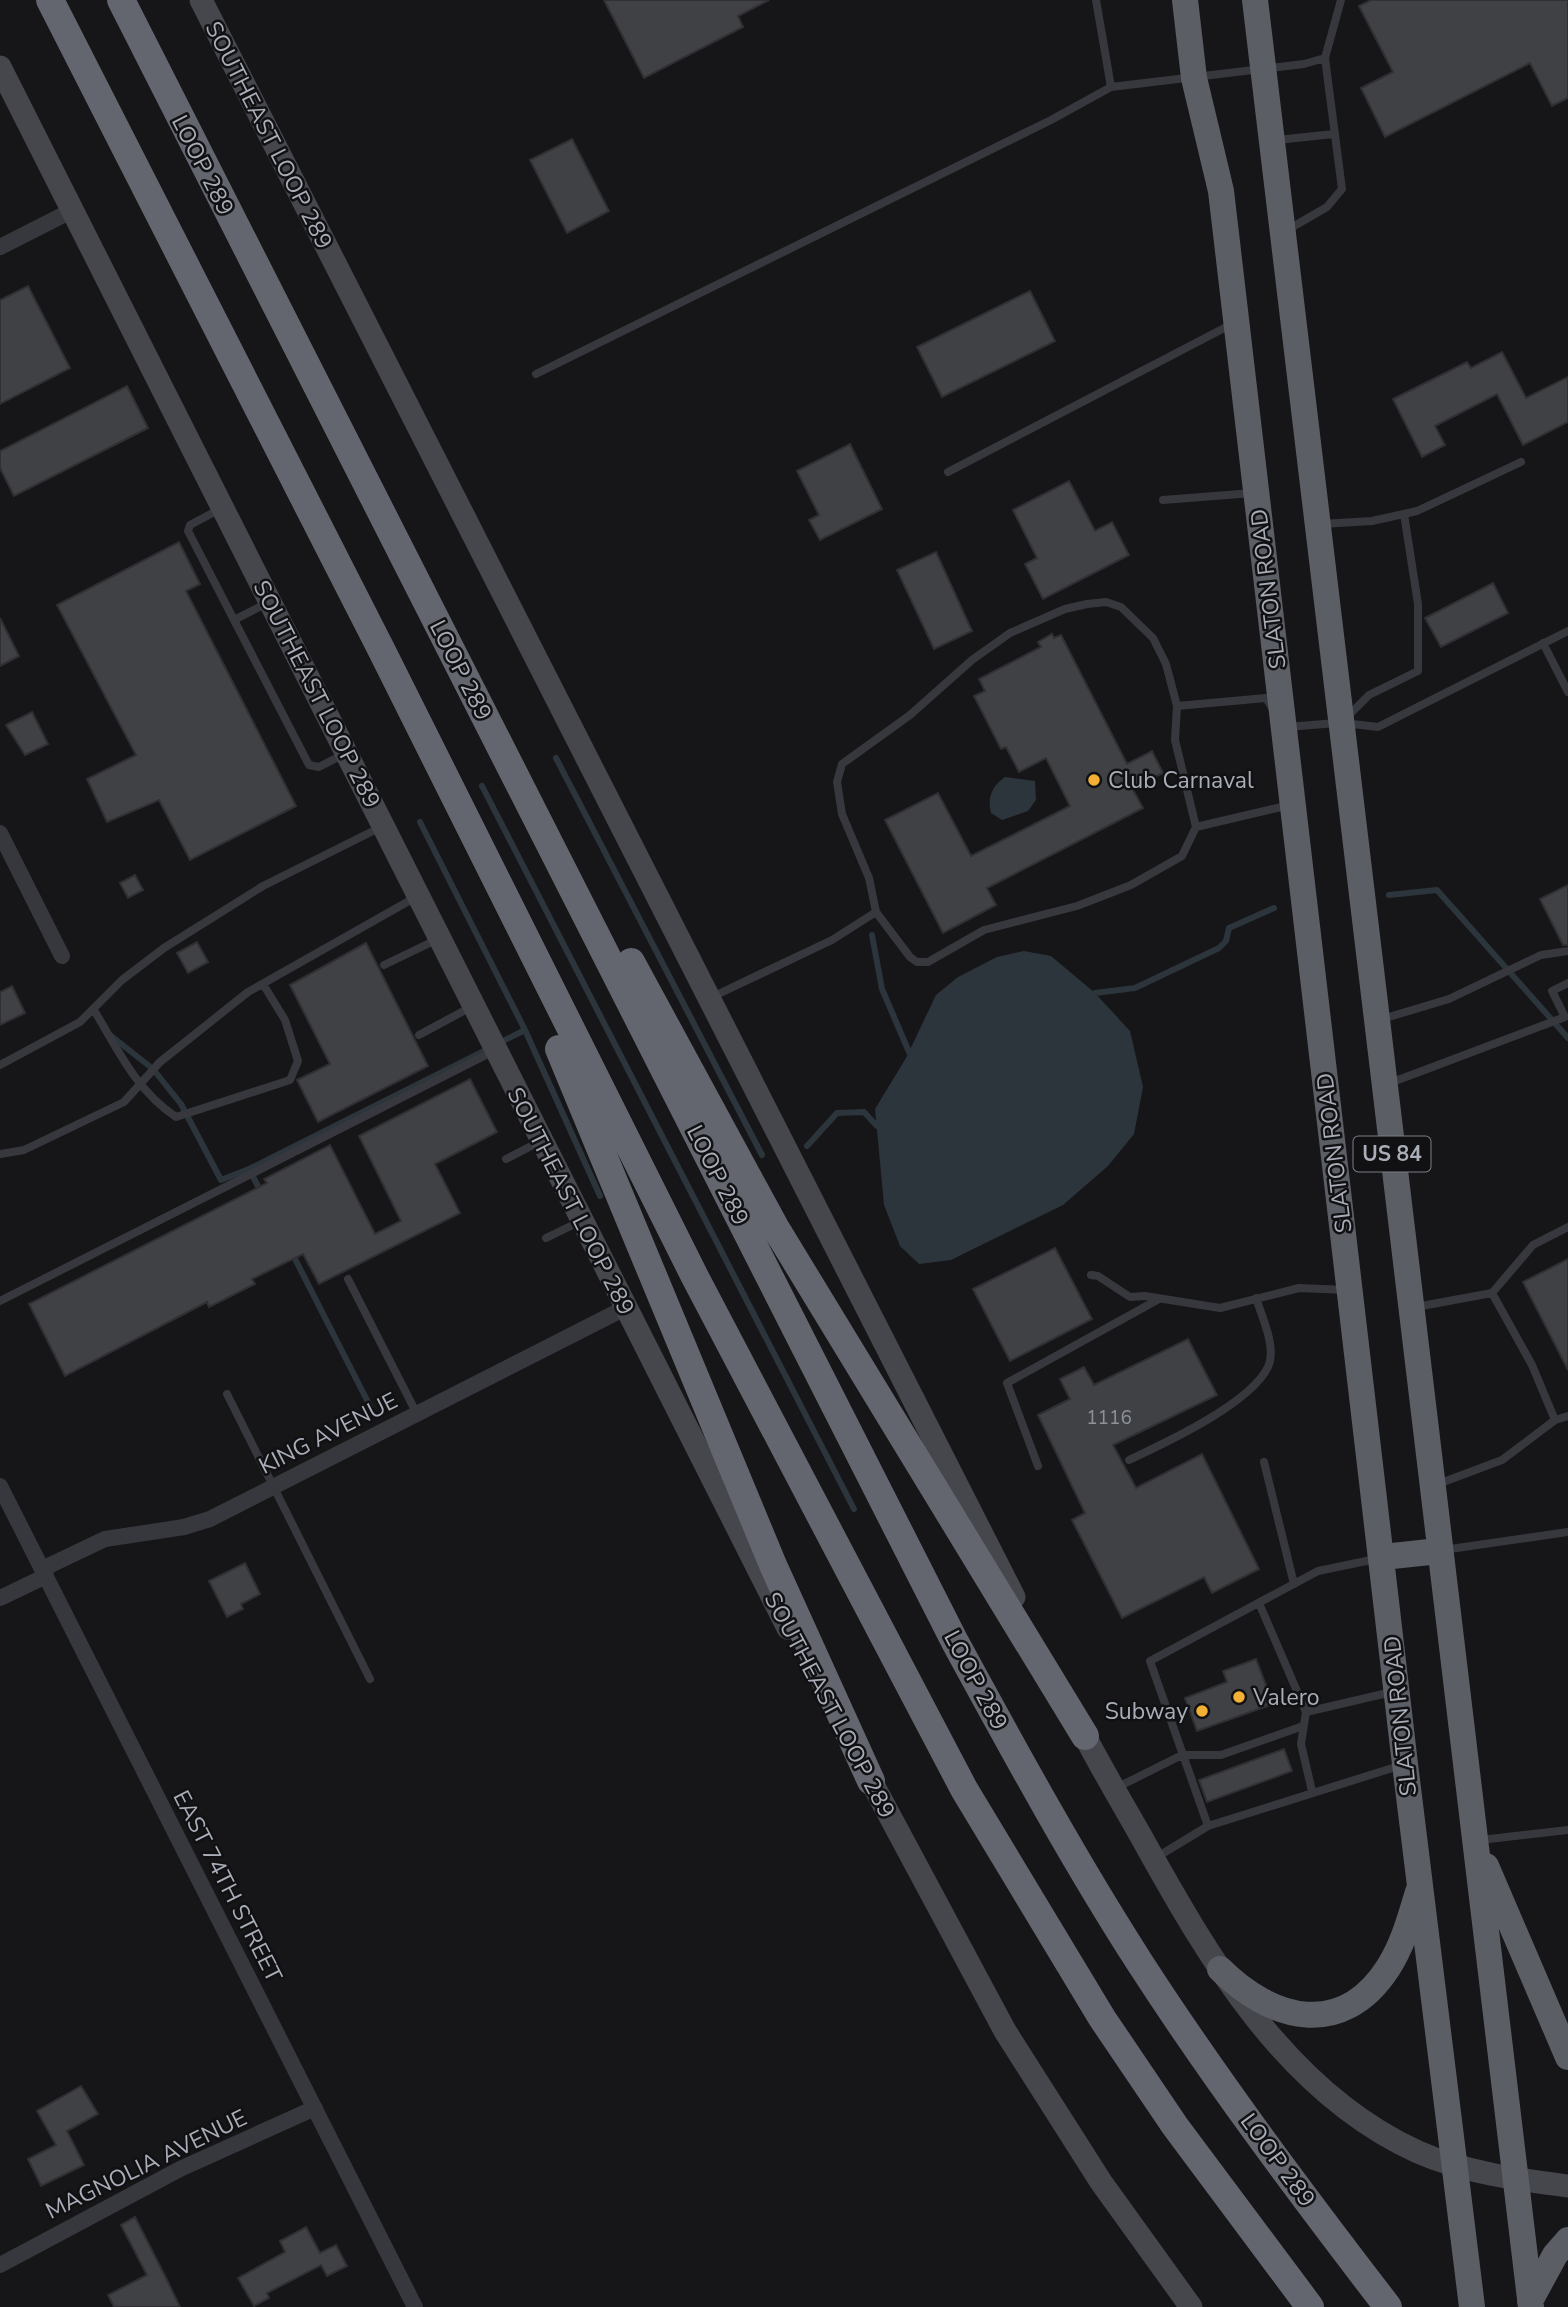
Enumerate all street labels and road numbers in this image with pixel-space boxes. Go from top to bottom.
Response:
street label: SOUTHEAST LOOP 289 [200,16,338,254]
street label: LOOP 289 [166,110,240,220]
street label: SLATON ROAD [1243,507,1294,671]
street label: SOUTHEAST LOOP 289 [246,575,388,814]
street label: LOOP 289 [422,615,499,726]
street label: SLATON ROAD [1309,1071,1360,1235]
street label: SOUTHEAST LOOP 289 [500,1082,642,1321]
street label: LOOP 289 [679,1120,756,1231]
road number: US 84 [1354,1136,1430,1172]
street label: KING AVENUE [254,1385,403,1482]
street label: SOUTHEAST LOOP 289 [757,1587,902,1824]
street label: LOOP 289 [936,1625,1015,1736]
street label: SLATON ROAD [1377,1634,1424,1798]
street label: EAST 74TH STREET [166,1785,289,1988]
street label: MAGNOLIA AVENUE [40,2102,252,2227]
street label: LOOP 289 [1233,2107,1322,2213]

